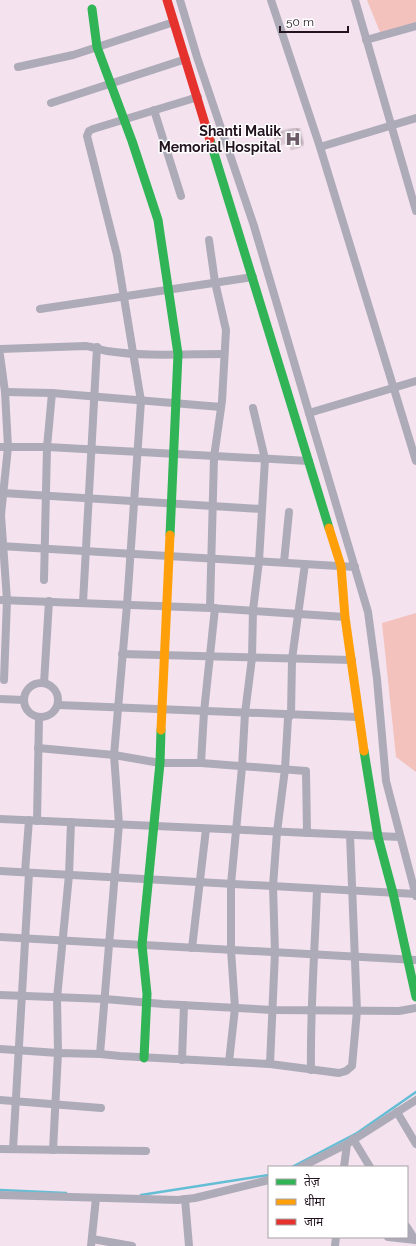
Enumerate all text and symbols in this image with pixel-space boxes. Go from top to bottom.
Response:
scale bar [280,8,348,34]
text: 50 m [286,15,314,29]
place label: Shanti Malik Memorial Hospital [159,123,282,155]
hospital icon: Shanti Malik Memorial Hospital [284,130,302,148]
legend [268,1166,408,1238]
text: तेज़ [304,1174,321,1189]
text: धीमा [304,1194,326,1209]
text: जाम [304,1215,324,1229]

